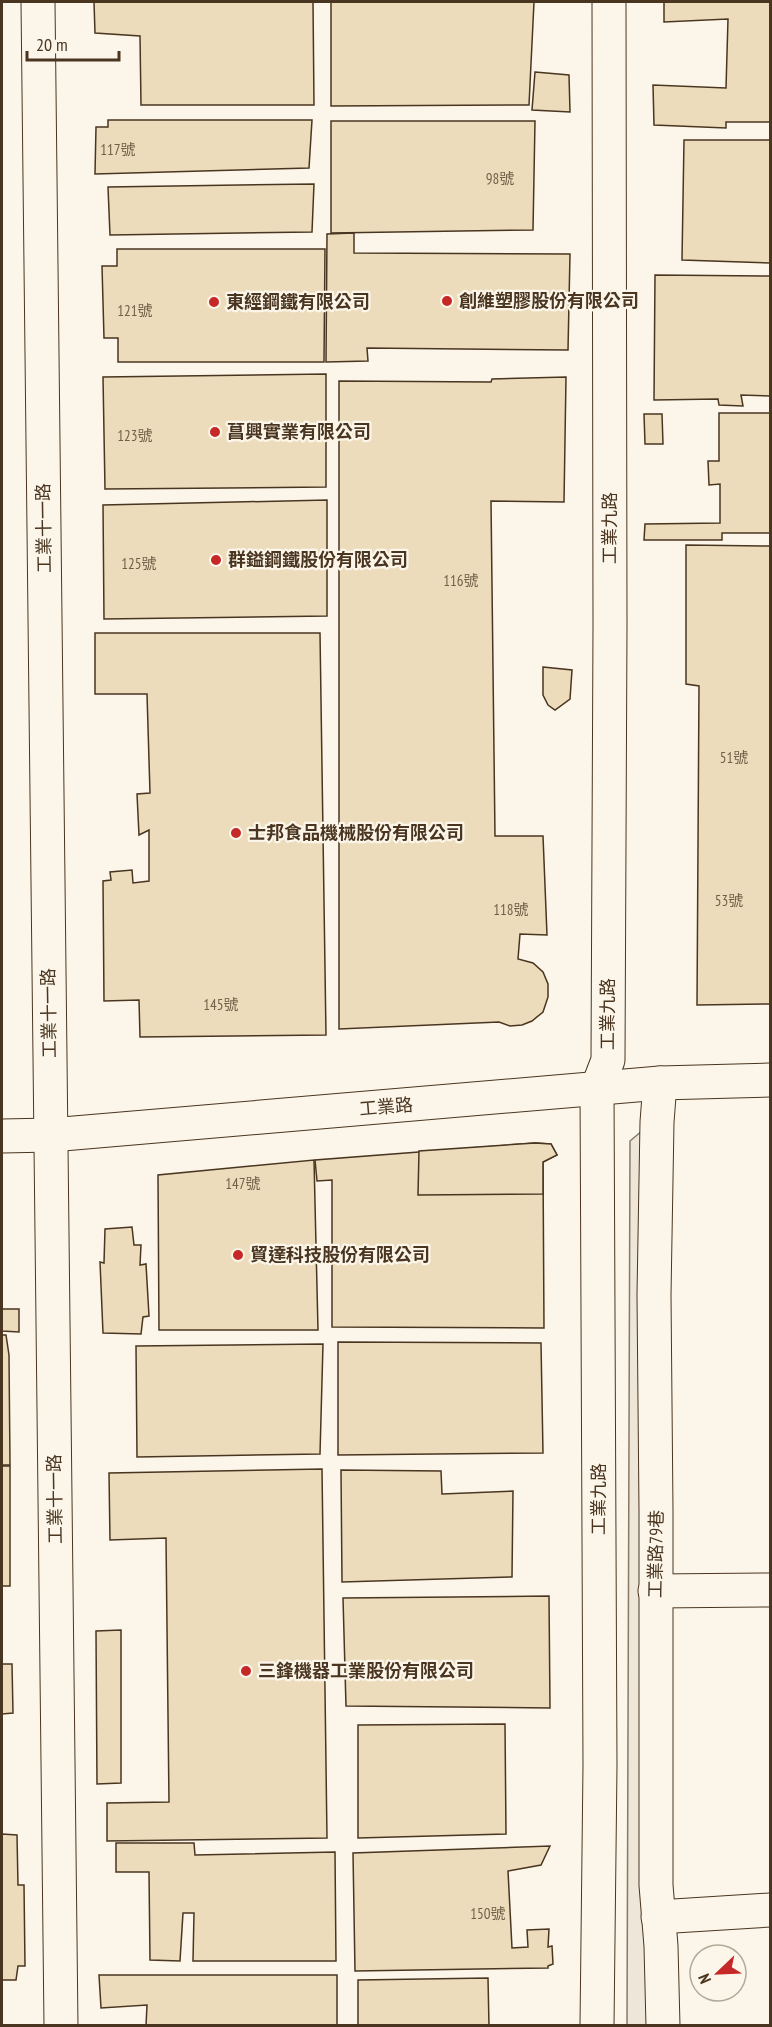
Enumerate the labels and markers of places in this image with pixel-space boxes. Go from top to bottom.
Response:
place label: 創維塑膠股份有限公司 [459,289,639,312]
place label: 東經鋼鐵有限公司 [226,290,370,313]
marker: 創維塑膠股份有限公司 [440,294,454,308]
marker: 東經鋼鐵有限公司 [207,295,221,309]
place label: 菖興實業有限公司 [227,420,371,443]
marker: 菖興實業有限公司 [208,425,222,439]
place label: 群鎰鋼鐵股份有限公司 [228,548,408,571]
marker: 群鎰鋼鐵股份有限公司 [209,553,223,567]
place label: 士邦食品機械股份有限公司 [248,821,464,844]
marker: 士邦食品機械股份有限公司 [229,826,243,840]
place label: 貿達科技股份有限公司 [250,1243,430,1266]
marker: 貿達科技股份有限公司 [231,1248,245,1262]
place label: 三鋒機器工業股份有限公司 [258,1659,474,1682]
marker: 三鋒機器工業股份有限公司 [239,1664,253,1678]

